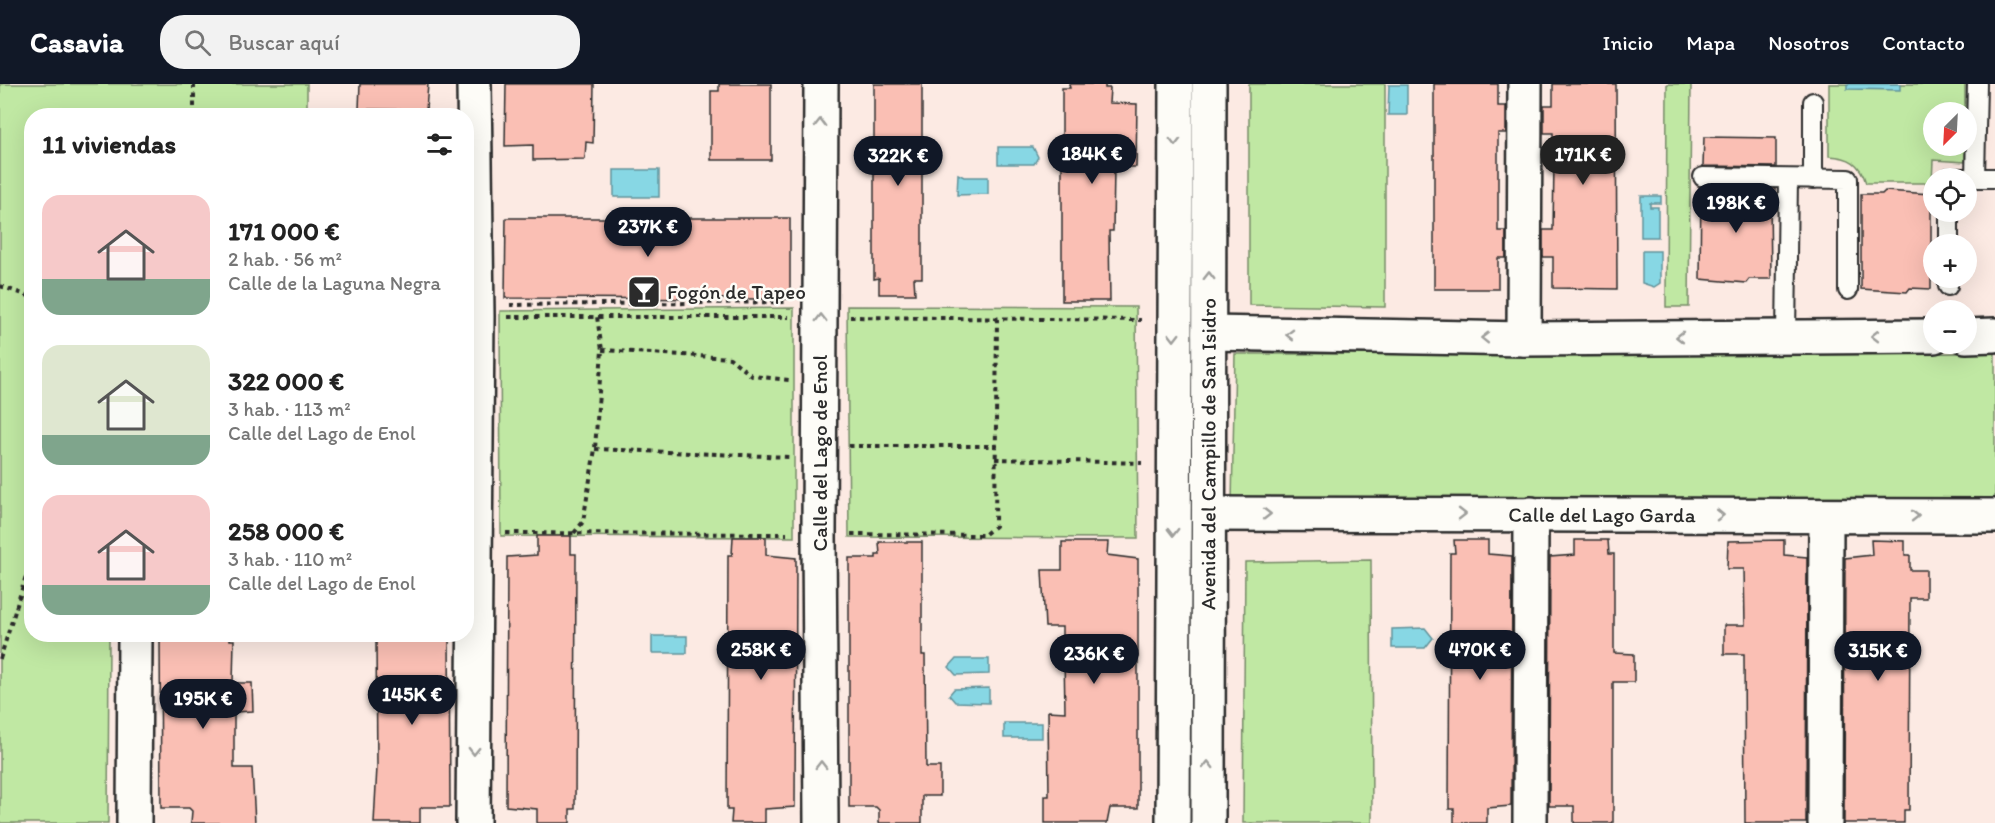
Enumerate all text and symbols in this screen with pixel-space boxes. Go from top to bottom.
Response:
search box [160,15,580,69]
text: Casavia [30,25,124,59]
icon: search [181,26,214,59]
text: Buscar aquí [229,29,340,56]
text: Inicio [1603,30,1653,55]
text: Mapa [1686,30,1735,55]
text: Nosotros [1768,30,1849,55]
text: Contacto [1882,30,1965,55]
north arrow [1923,102,1977,156]
map controls [1923,102,1977,354]
one-way arrow [814,118,827,127]
text: 11 viviendas [42,128,176,160]
icon: filters [423,128,456,161]
pin: 184K € [1043,134,1141,185]
pin: 171K € [1534,135,1632,186]
pin: 322K € [849,136,947,187]
one-way arrow [1169,138,1181,147]
text: 184K € [1062,141,1122,165]
text: 171K € [1554,142,1612,166]
text: 322K € [868,143,928,167]
button: locate [1923,168,1977,222]
pin: 198K € [1687,183,1785,234]
text: 198K € [1706,190,1766,214]
pin: 237K € [599,207,697,258]
text: 237K € [618,214,678,238]
text: 171 000 € [228,215,340,247]
icon: home [90,219,162,291]
button: + [1923,234,1977,288]
text: 2 hab. · 56 m² [228,247,342,271]
text: Calle de la Laguna Negra [228,271,441,295]
one-way arrow [1203,271,1215,280]
bar icon: Fogón de Tapeo [626,274,662,310]
place label: Fogón de Tapeo [667,279,806,304]
street label: Avenida del Campillo de San Isidro [1195,298,1221,610]
button: − [1923,300,1977,354]
one-way arrow [815,313,827,322]
one-way arrow [1286,329,1295,341]
one-way arrow [1871,330,1880,342]
one-way arrow [1676,331,1685,343]
one-way arrow [1481,332,1490,344]
one-way arrow [1168,333,1180,342]
street label: Calle del Lago de Enol [807,354,832,552]
text: 322 000 € [228,365,344,397]
icon: home [90,369,162,441]
text: 3 hab. · 113 m² [228,397,351,421]
text: Calle del Lago de Enol [228,421,416,445]
street label: Calle del Lago Garda [1508,502,1696,527]
one-way arrow [1263,508,1272,520]
one-way arrow [1458,508,1467,520]
one-way arrow [1716,509,1725,521]
one-way arrow [1911,510,1920,522]
text: 258 000 € [228,515,344,547]
icon: home [90,519,162,591]
one-way arrow [1167,528,1179,537]
text: 3 hab. · 110 m² [228,547,352,571]
text: Calle del Lago de Enol [228,571,416,595]
pin: 258K € [712,630,810,681]
pin: 470K € [1431,630,1529,681]
pin: 315K € [1829,631,1927,682]
pin: 236K € [1045,634,1143,685]
text: 258K € [731,637,791,661]
text: 470K € [1449,637,1511,661]
text: 315K € [1848,638,1908,662]
text: 236K € [1064,641,1124,665]
pin: 145K € [363,675,461,726]
pin: 195K € [154,679,252,730]
text: 145K € [382,682,442,706]
text: 195K € [174,686,232,710]
one-way arrow [468,747,480,756]
one-way arrow [815,760,827,769]
one-way arrow [1202,760,1214,769]

